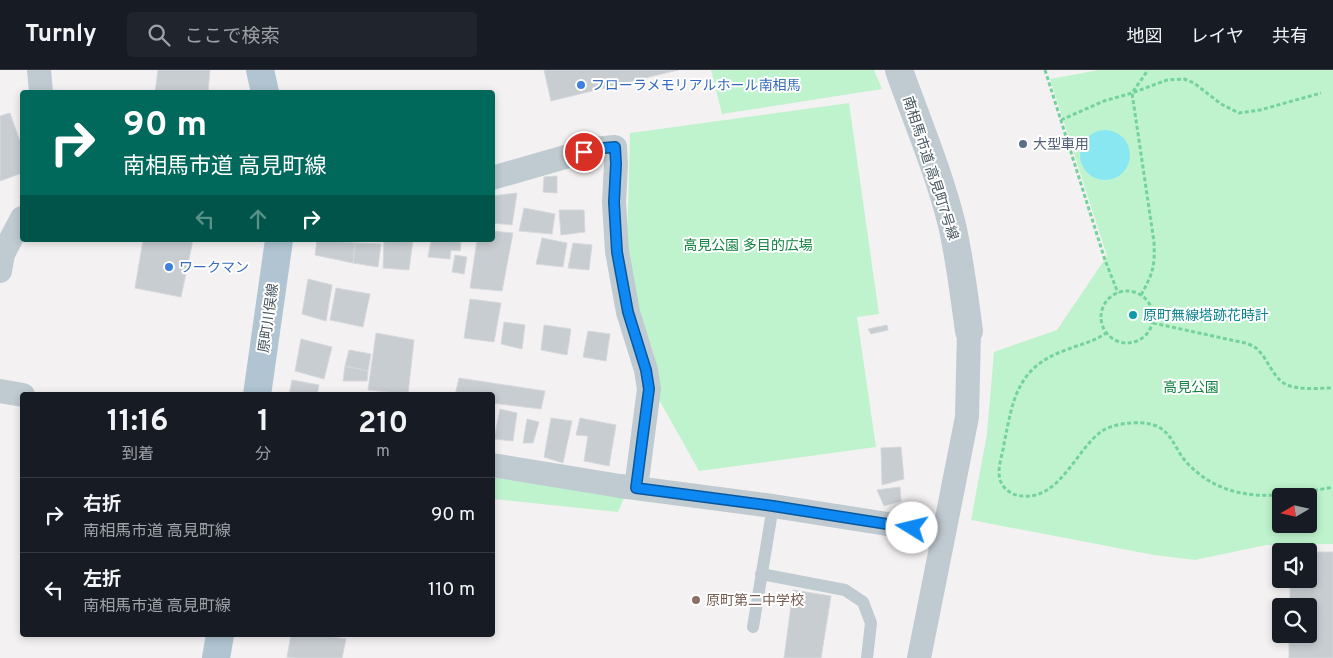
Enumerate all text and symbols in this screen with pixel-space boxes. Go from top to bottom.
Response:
search box [127,12,477,57]
text: Turnly [25,20,97,50]
icon: search [145,21,173,49]
text: ここで検索 [185,25,280,49]
text: 地図 [1127,26,1163,49]
text: レイヤ [1191,26,1244,49]
text: 共有 [1272,26,1308,49]
place label: フローラメモリアルホール南相馬 [591,78,800,95]
marker: フローラメモリアルホール南相馬 [575,79,587,91]
street label: 南相馬市道 高見町7号線 [898,94,961,243]
text: 90 m [123,104,207,148]
icon: right [40,110,105,175]
pin [563,131,605,173]
place label: 大型車用 [1033,137,1089,154]
icon: arrive [570,138,598,166]
marker: 大型車用 [1017,138,1029,150]
text: 南相馬市道 高見町線 [123,154,326,181]
icon: left [191,205,219,233]
icon: ahead [244,205,272,233]
icon: right [297,205,325,233]
park label: 高見公園 多目的広場 [683,237,813,255]
place label: ワークマン [179,260,249,277]
marker: ワークマン [163,261,175,273]
street label: 原町川俣線 [256,282,283,354]
place label: 原町無線塔跡花時計 [1143,308,1269,325]
marker: 原町無線塔跡花時計 [1127,309,1139,321]
park label: 高見公園 [1163,380,1219,397]
text: 11:16 [107,404,169,441]
text: 1 [257,404,269,441]
text: 210 [358,406,408,443]
text: m [376,442,390,462]
text: 到着 [122,445,154,465]
text: 分 [255,445,271,465]
north arrow [1272,488,1318,532]
map controls [1272,488,1317,643]
text: 右折 [83,493,121,517]
icon: right [40,501,68,529]
position arrow [885,501,937,553]
text: 90 m [431,503,475,527]
text: 南相馬市道 高見町線 [83,522,231,542]
button: sound [1272,543,1317,588]
text: 左折 [83,568,121,592]
icon: left [40,576,68,604]
text: 110 m [428,578,475,602]
place label: 原町第二中学校 [706,592,804,610]
marker: 原町第二中学校 [690,594,702,606]
text: 南相馬市道 高見町線 [83,597,231,617]
button: search [1272,598,1317,643]

